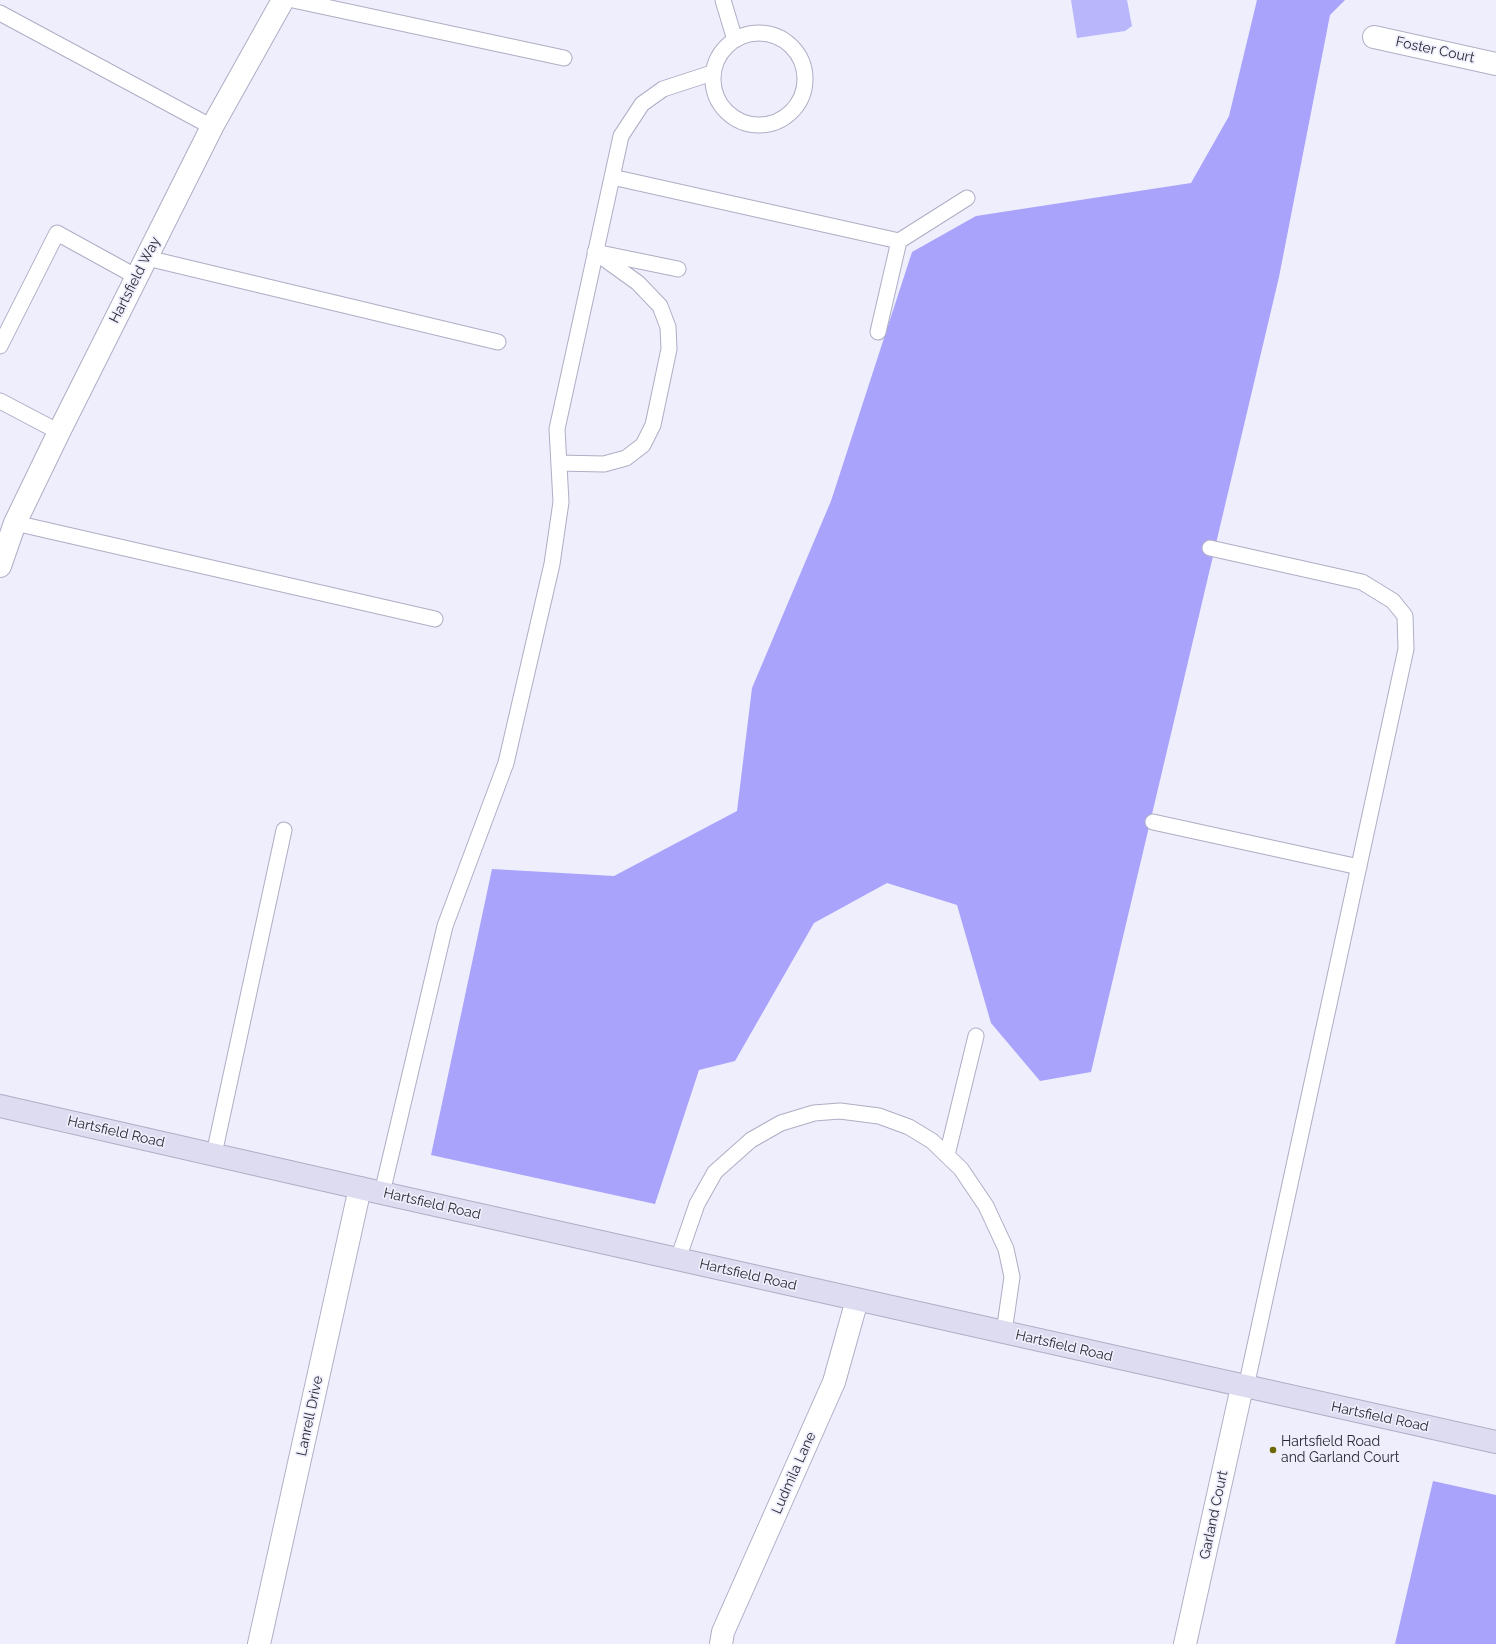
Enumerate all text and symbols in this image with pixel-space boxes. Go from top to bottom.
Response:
street label: Foster Court [1394,33,1476,67]
street label: Hartsfield Way [106,234,164,326]
street label: Hartsfield Road [66,1113,166,1151]
street label: Hartsfield Road [382,1185,482,1223]
street label: Hartsfield Road [698,1256,798,1294]
street label: Hartsfield Road [1014,1327,1114,1365]
street label: Lanrell Drive [293,1374,327,1458]
street label: Hartsfield Road [1330,1398,1430,1436]
street label: Ludmila Lane [768,1429,820,1517]
place label: Hartsfield Road and Garland Court [1281,1434,1399,1466]
marker: Hartsfield Road and Garland Court [1268,1445,1278,1455]
street label: Garland Court [1196,1469,1232,1561]

